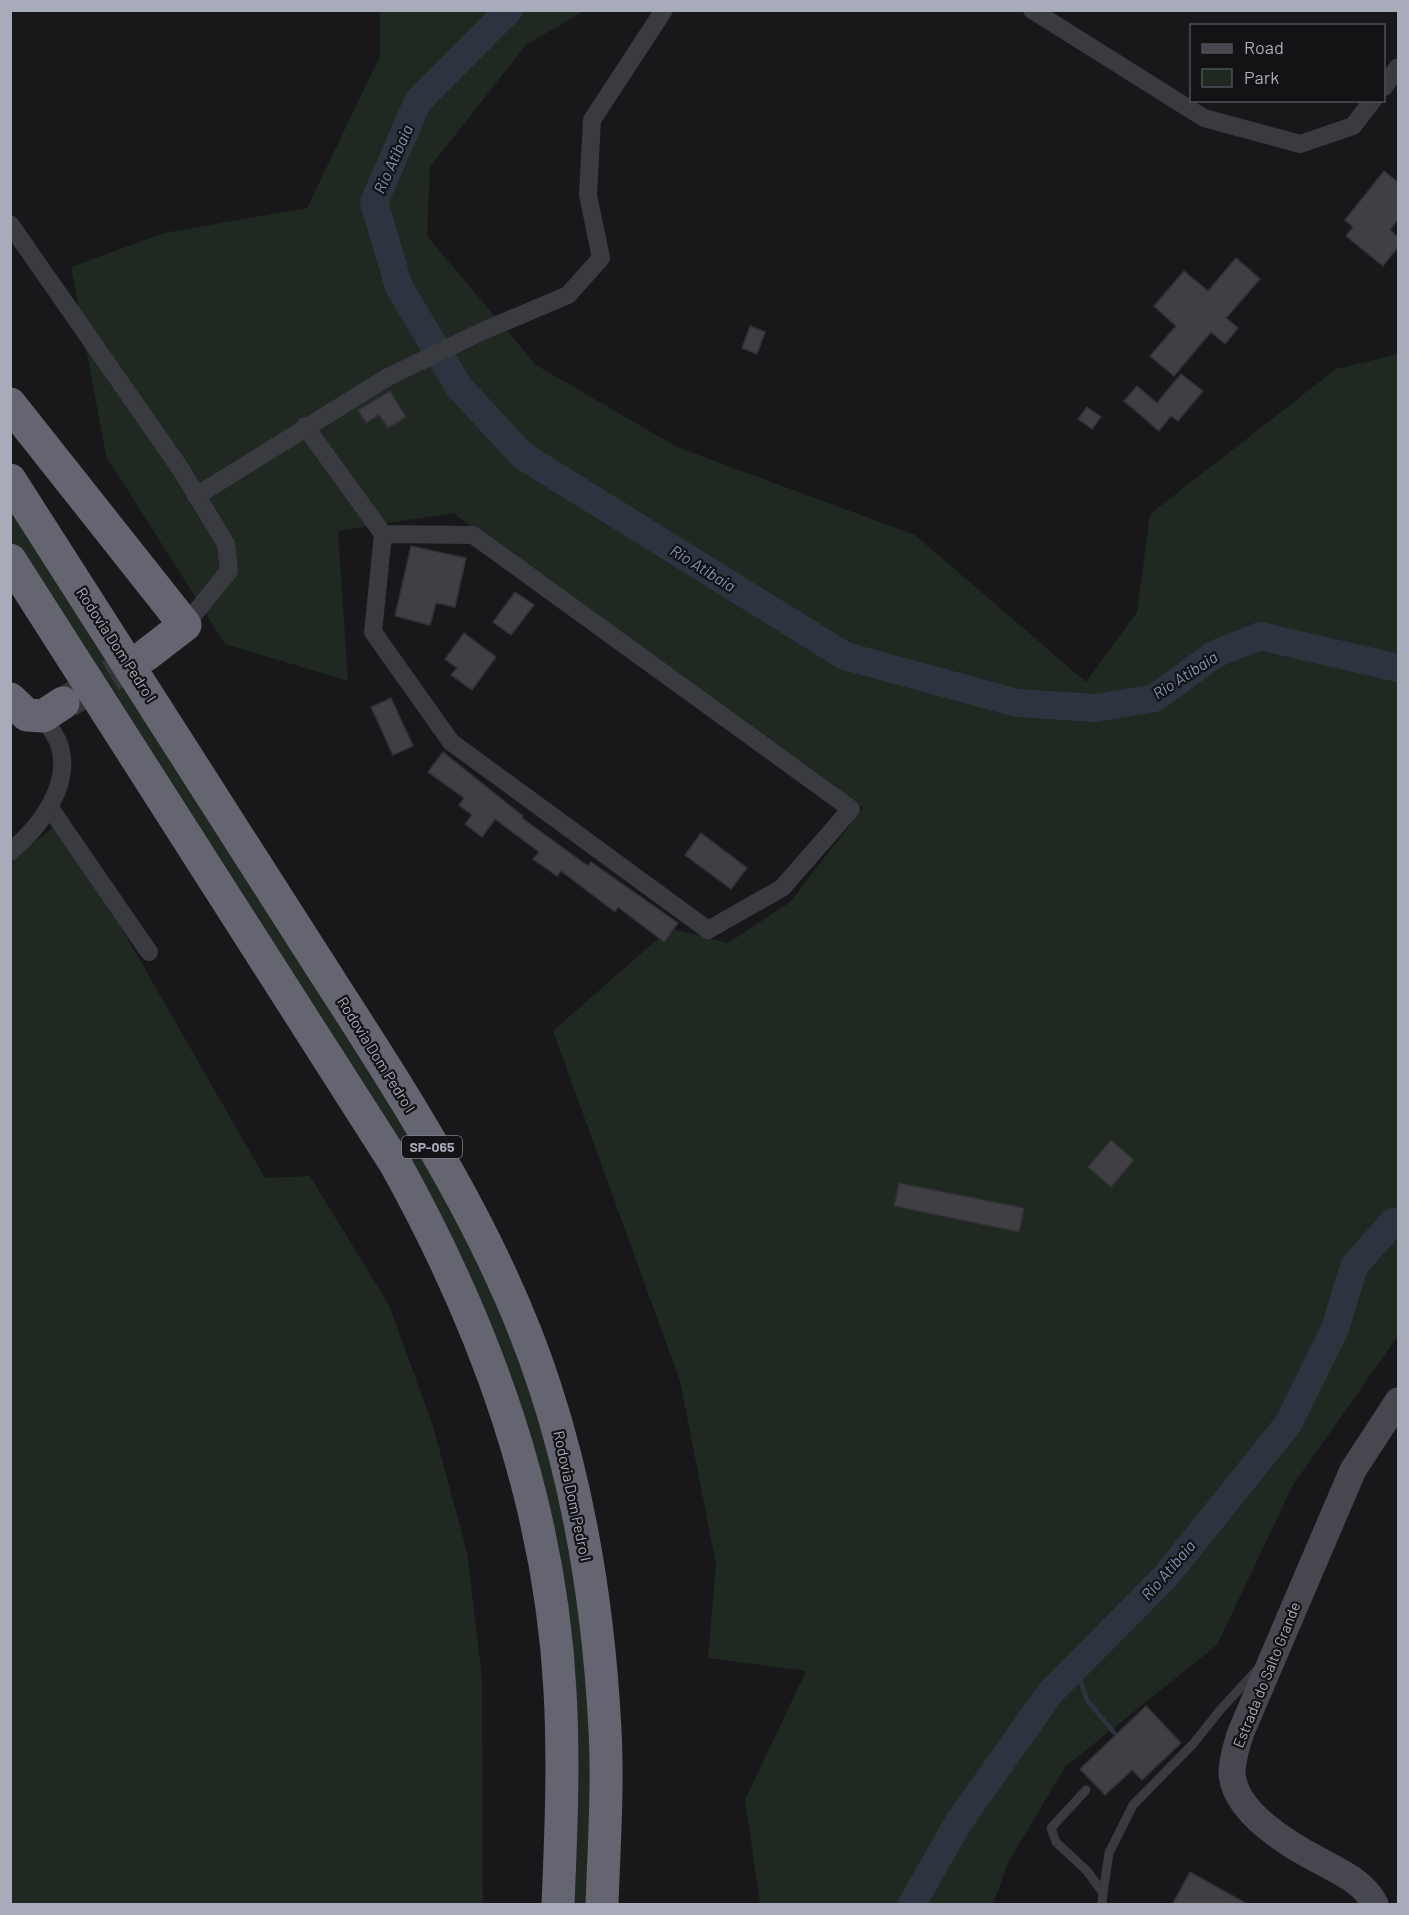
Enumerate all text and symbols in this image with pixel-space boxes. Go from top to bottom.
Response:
legend [1190,24,1385,102]
text: Road [1244,36,1284,58]
text: Park [1244,66,1279,88]
water label: Rio Atibaia [369,121,416,196]
water label: Rio Atibaia [667,540,739,595]
street label: Rodovia Dom Pedro I [73,584,161,705]
water label: Rio Atibaia [1149,647,1221,702]
street label: Rodovia Dom Pedro I [334,993,420,1116]
road number: SP-065 [402,1136,462,1158]
street label: Rodovia Dom Pedro I [550,1429,596,1563]
water label: Rio Atibaia [1136,1536,1199,1604]
street label: Estrada do Salto Grande [1229,1599,1304,1750]

